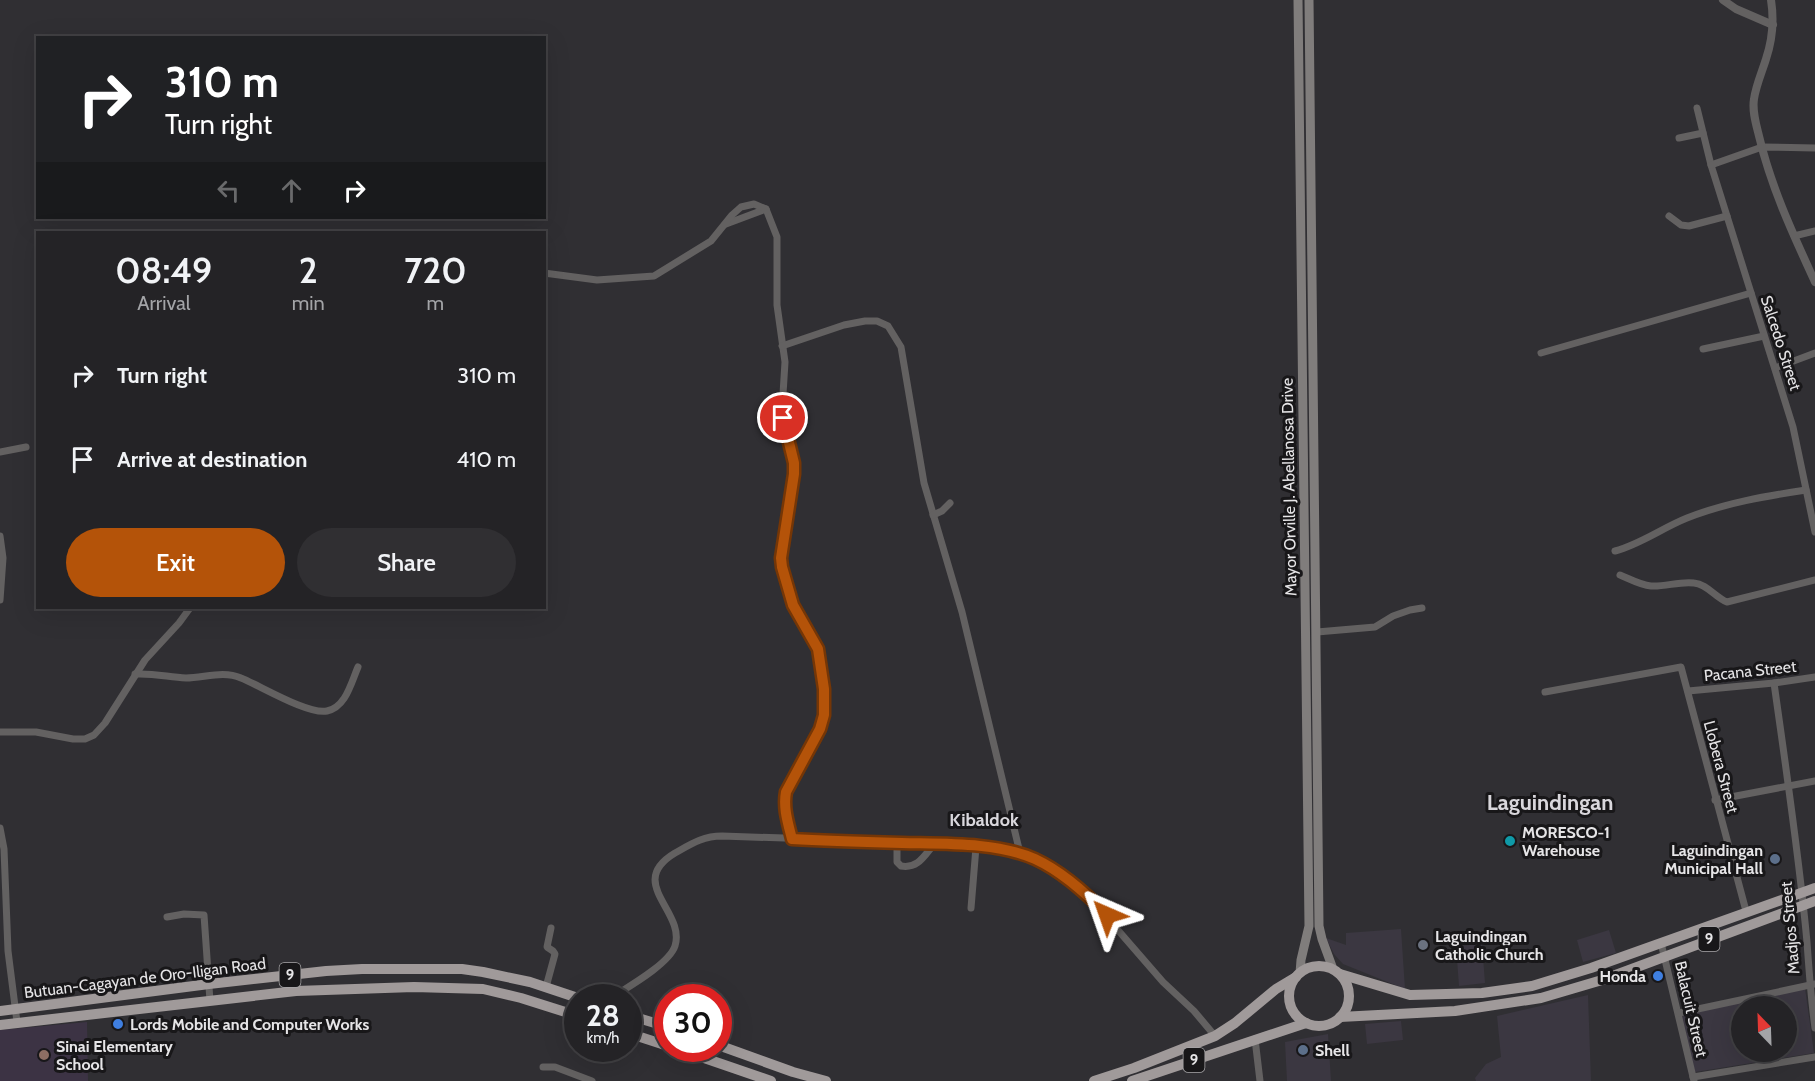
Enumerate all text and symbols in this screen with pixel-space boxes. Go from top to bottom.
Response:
text: 310 m [165,56,279,108]
icon: right [66,60,144,138]
text: Turn right [165,108,272,141]
icon: left [212,174,245,207]
icon: ahead [275,174,308,207]
icon: right [338,174,371,207]
text: 08:49 [115,248,212,292]
text: 2 [299,248,318,292]
text: 720 [404,248,467,292]
text: Arrival [137,291,190,315]
text: min [292,291,325,315]
text: m [427,291,444,315]
street label: Salcedo Street [1757,293,1805,393]
icon: right [66,359,99,392]
text: Turn right [117,362,207,389]
text: 310 m [457,362,516,389]
street label: Mayor Orville J. Abellanosa Drive [1278,378,1300,596]
pin [757,392,808,443]
icon: arrive [766,401,799,434]
icon: arrive [66,443,99,476]
text: Arrive at destination [117,446,307,473]
text: 410 m [457,446,516,473]
button: Exit [66,528,285,597]
button: Share [297,528,516,597]
street label: Pacana Street [1703,657,1798,685]
street label: Llobera Street [1700,719,1743,816]
district label: Laguindingan [1487,789,1613,816]
district label: Kibaldok [949,809,1019,831]
place label: MORESCO-1 Warehouse [1522,823,1610,860]
marker: MORESCO-1 Warehouse [1503,834,1517,848]
place label: Laguindingan Municipal Hall [1664,841,1763,878]
marker: Laguindingan Municipal Hall [1768,852,1782,866]
street label: Madjos Street [1776,880,1804,975]
position arrow [1075,883,1139,947]
place label: Laguindingan Catholic Church [1435,927,1544,964]
road number: 9 [1698,927,1720,951]
marker: Laguindingan Catholic Church [1416,938,1430,952]
street label: Butuan-Cagayan de Oro-Iligan Road [23,954,267,1002]
street label: Balacuit Street [1671,959,1711,1059]
road number: 9 [280,963,300,987]
place label: Honda [1599,967,1646,986]
marker: Honda [1651,969,1665,983]
speed limit sign: 30 [654,984,732,1062]
north arrow [1731,996,1797,1062]
map controls [1731,996,1797,1062]
text: 28 [586,997,620,1034]
place label: Lords Mobile and Computer Works [130,1015,370,1034]
marker: Lords Mobile and Computer Works [111,1017,125,1031]
text: km/h [587,1029,619,1047]
place label: Sinai Elementary School [56,1037,173,1074]
place label: Shell [1315,1041,1350,1060]
marker: Shell [1296,1043,1310,1057]
marker: Sinai Elementary School [37,1048,51,1062]
road number: 9 [1184,1048,1204,1072]

